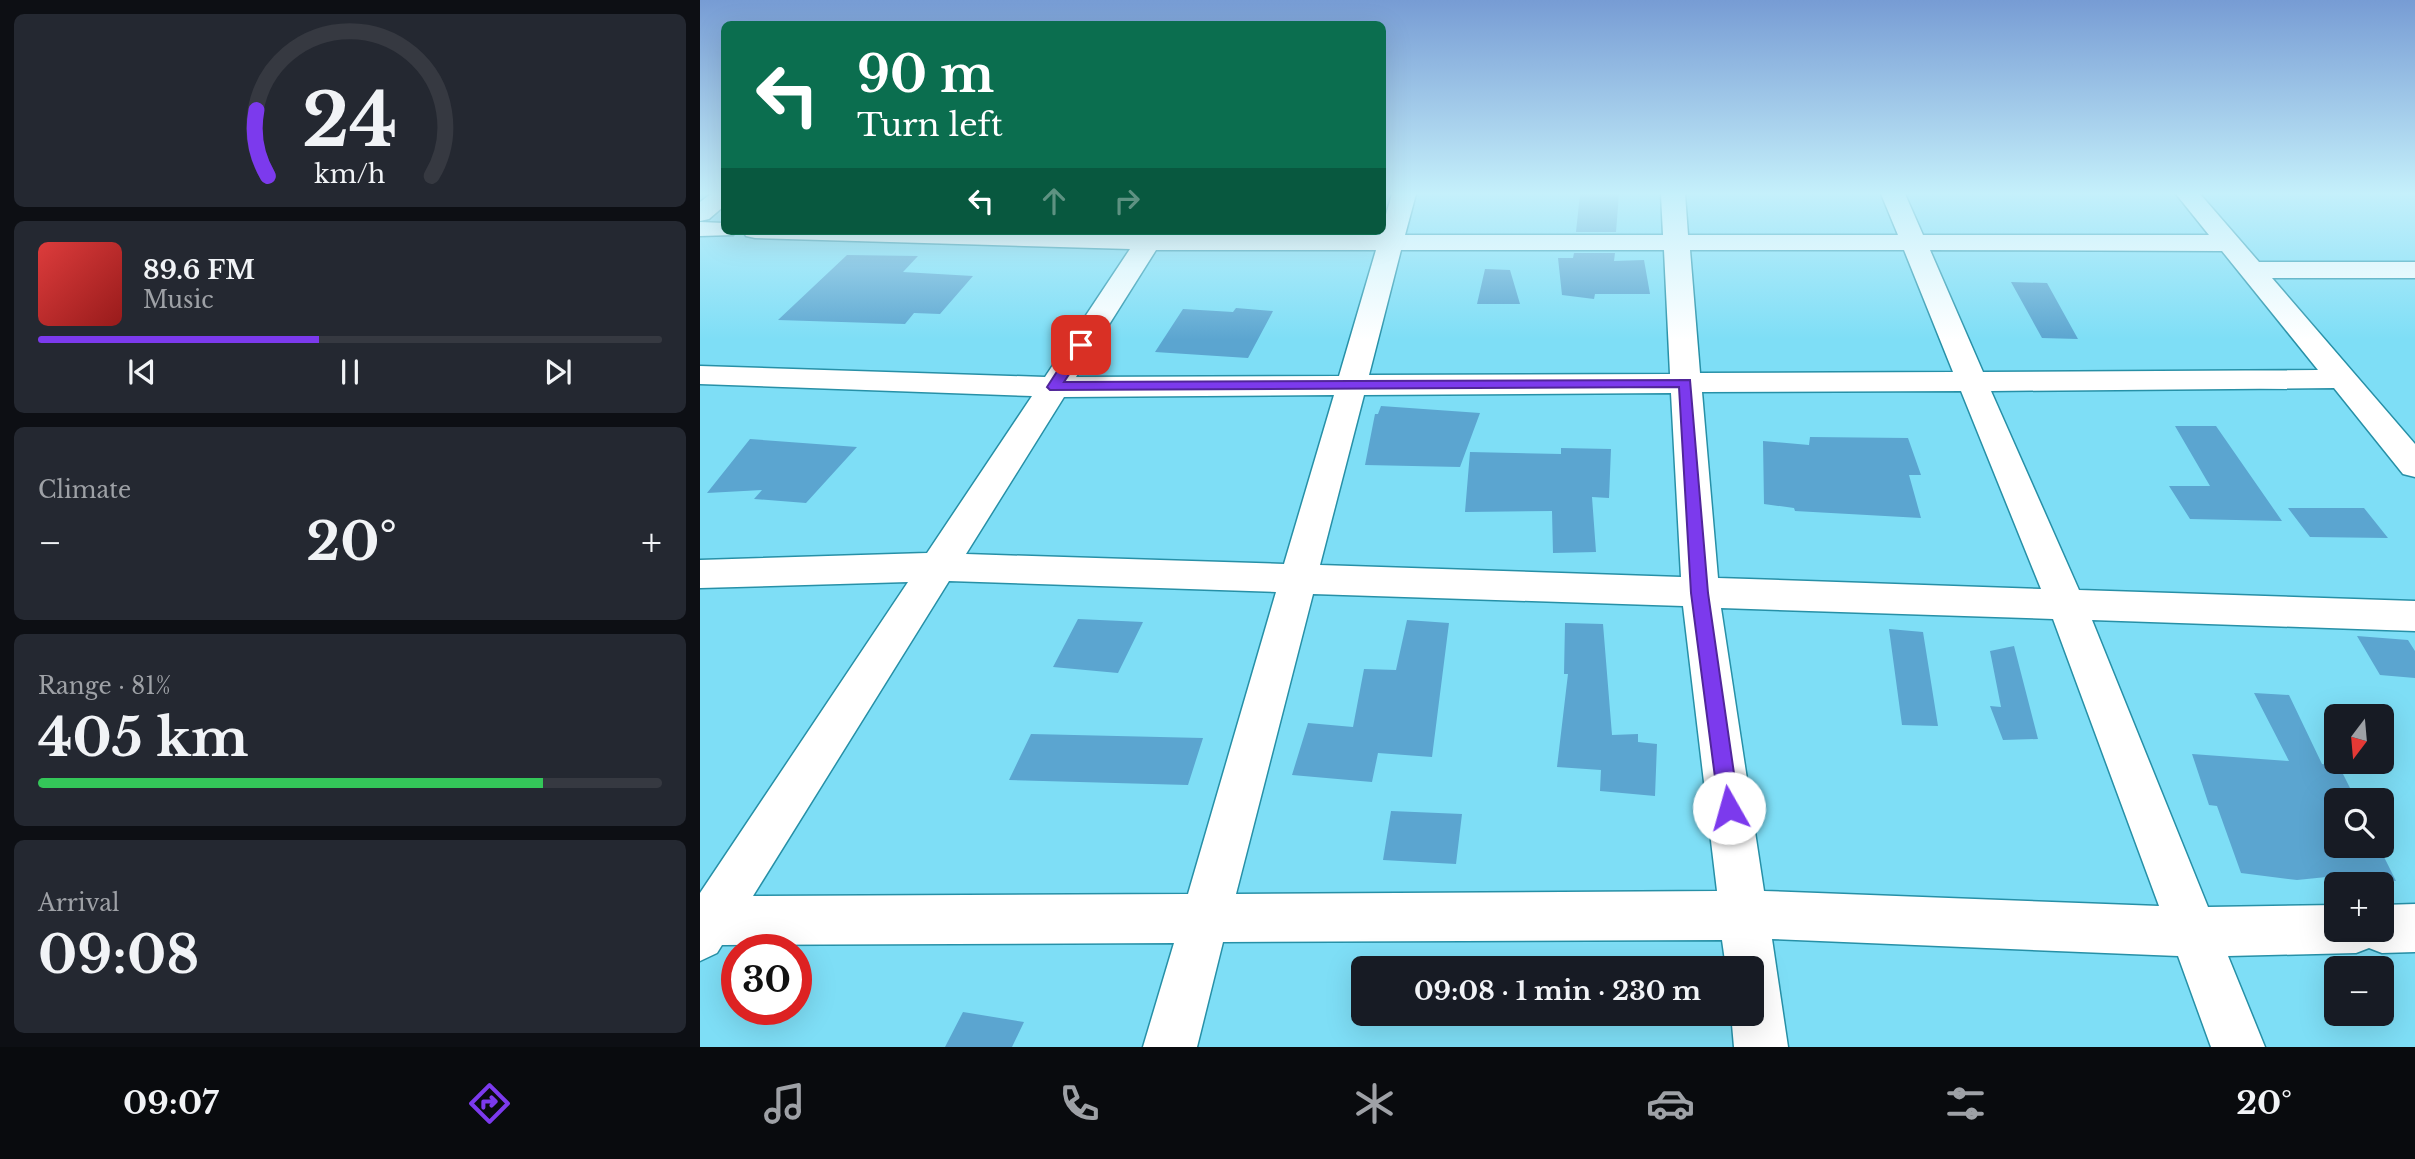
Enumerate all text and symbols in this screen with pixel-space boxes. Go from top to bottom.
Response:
text: 90 m [857,44,994,105]
icon: left [742,49,833,140]
text: 24 [302,76,398,167]
text: Turn left [857,105,1003,145]
text: km/h [315,159,385,190]
icon: left [962,182,1000,220]
icon: ahead [1035,182,1073,220]
icon: right [1108,182,1146,220]
text: 89.6 FM [143,254,255,286]
text: Music [143,286,214,314]
pin [1051,315,1111,375]
icon: arrive [1062,326,1100,364]
icon: previous [123,353,161,391]
icon: pause [331,353,369,391]
icon: next [539,353,577,391]
text: Climate [38,476,131,504]
text: 20° [306,510,397,574]
text: − [38,519,62,566]
text: + [641,519,662,566]
text: Range · 81% [38,672,171,700]
north arrow [2324,704,2394,774]
map controls [2324,704,2394,1026]
text: 405 km [38,706,249,770]
position arrow [1692,771,1766,845]
button: search [2324,788,2394,858]
button: + [2324,872,2394,942]
text: Arrival [38,889,119,917]
text: 09:08 [38,923,199,987]
speed limit sign: 30 [721,934,812,1025]
button: − [2324,956,2394,1026]
text: 09:08 · 1 min · 230 m [1414,975,1701,1007]
icon: directions [465,1079,514,1128]
icon: music [760,1079,809,1128]
icon: phone [1055,1079,1104,1128]
icon: climate [1350,1079,1399,1128]
icon: car [1646,1079,1695,1128]
icon: filters [1941,1079,1990,1128]
text: 09:07 [123,1083,219,1123]
text: 20° [2236,1083,2292,1123]

